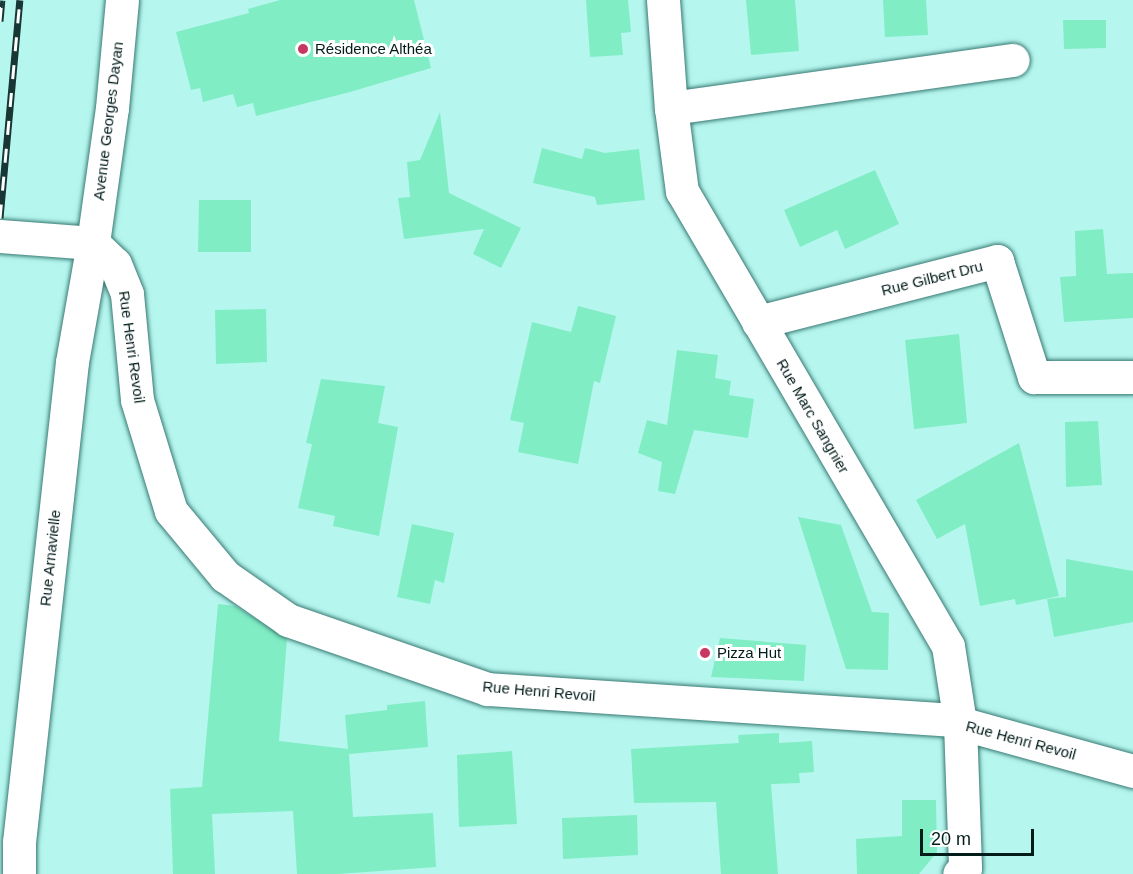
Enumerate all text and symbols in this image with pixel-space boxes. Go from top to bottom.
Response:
place label: Résidence Althéa [315,40,433,58]
street label: Avenue Georges Dayan [89,41,127,201]
marker: Résidence Althéa [296,42,310,56]
street label: Rue Gilbert Dru [879,257,985,299]
street label: Rue Henri Revoil [115,290,149,404]
street label: Rue Marc Sangnier [773,356,853,476]
street label: Rue Arnavielle [36,509,64,607]
place label: Pizza Hut [717,644,781,662]
marker: Pizza Hut [698,646,712,660]
street label: Rue Henri Revoil [482,677,596,705]
street label: Rue Henri Revoil [964,717,1078,763]
scale bar [923,817,1037,855]
text: 20 m [931,829,971,849]

